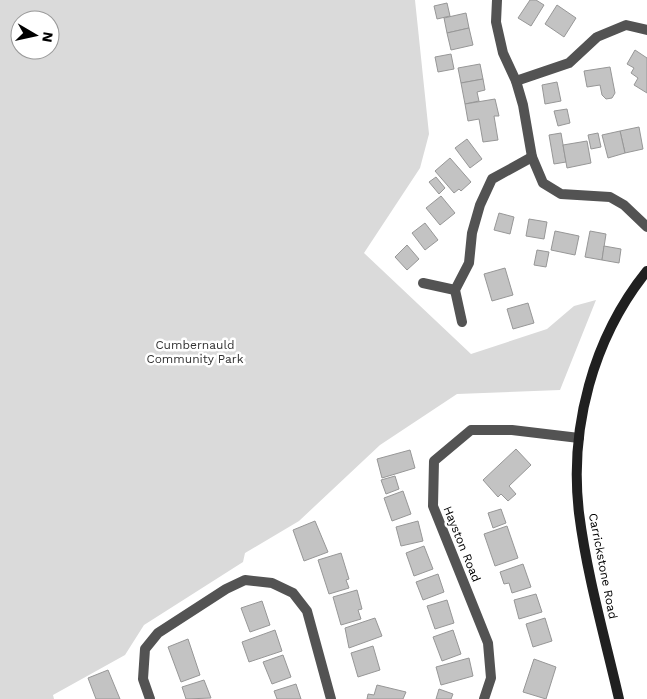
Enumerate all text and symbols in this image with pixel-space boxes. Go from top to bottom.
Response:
north arrow [10,10,60,60]
text: N [39,31,57,43]
park label: Cumbernauld Community Park [146,338,244,366]
street label: Hayston Road [440,504,484,584]
street label: Carrickstone Road [586,512,620,620]

